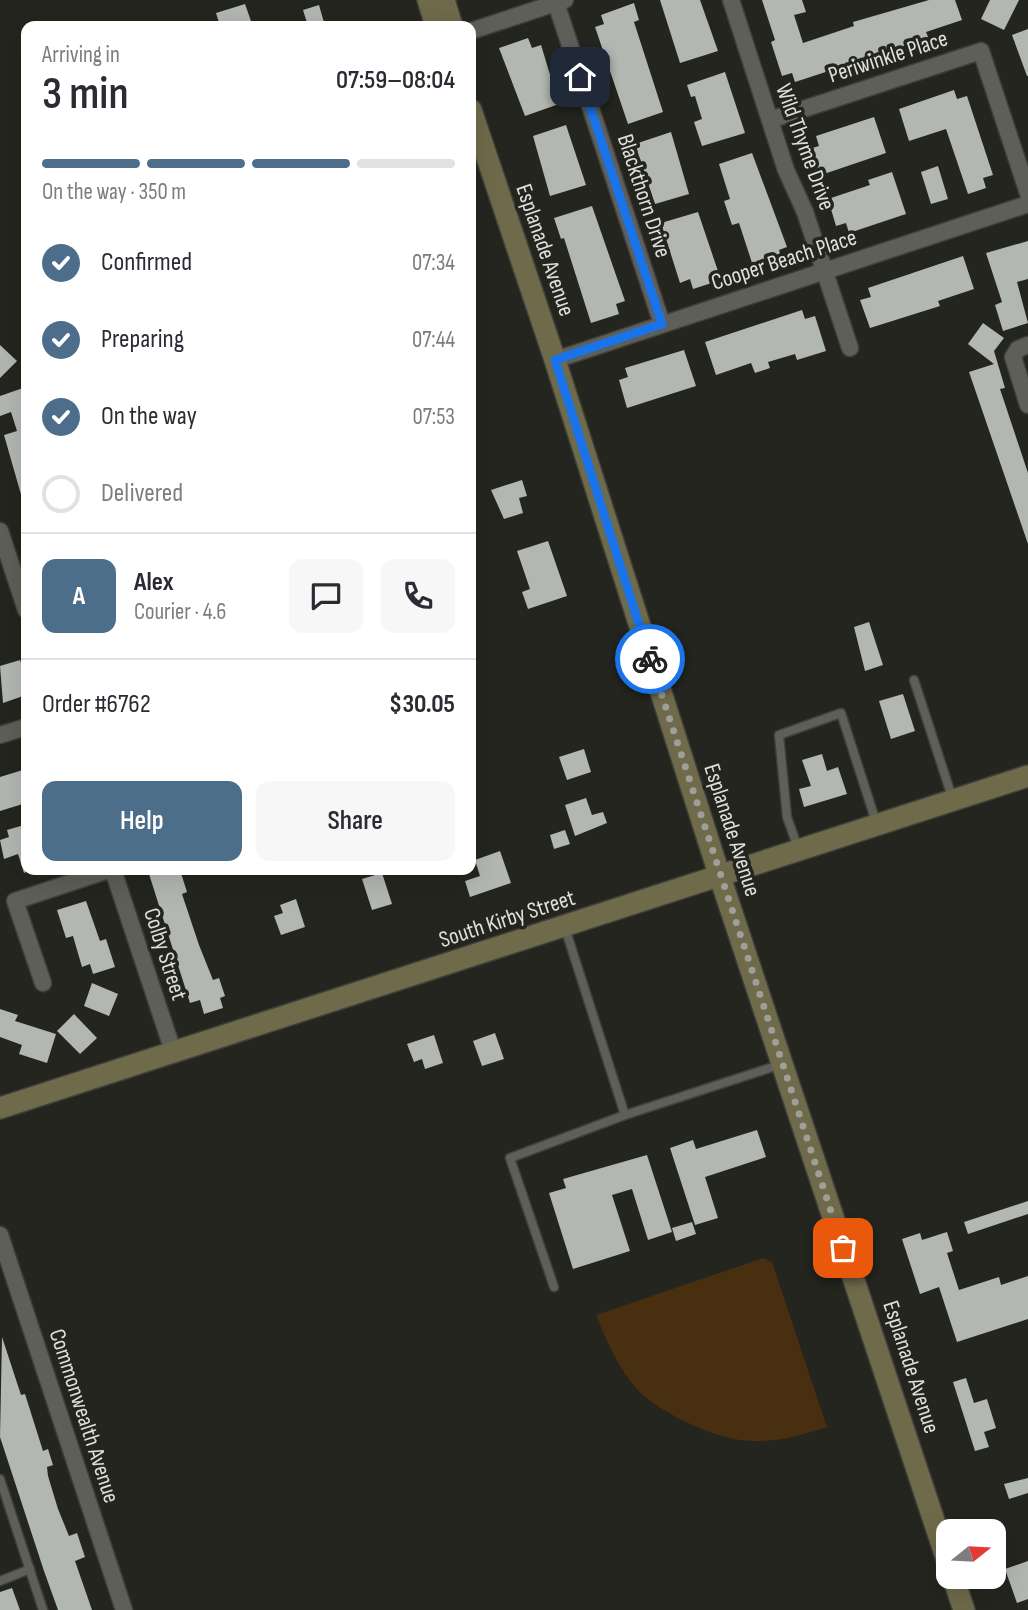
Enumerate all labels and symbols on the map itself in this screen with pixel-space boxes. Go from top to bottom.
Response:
street label: Periwinkle Place [825,25,951,89]
pin [550,47,610,107]
street label: Wild Thyme Drive [769,80,841,214]
street label: Blackthorn Drive [611,131,677,261]
street label: Esplanade Avenue [509,180,581,320]
street label: Cooper Beach Place [708,223,860,297]
courier [615,624,685,694]
street label: Esplanade Avenue [697,760,767,900]
street label: South Kirby Street [435,884,579,954]
street label: Colby Street [137,904,193,1004]
pin [813,1218,873,1278]
street label: Esplanade Avenue [876,1297,946,1437]
street label: Commonwealth Avenue [43,1325,125,1507]
north arrow [936,1519,1006,1589]

